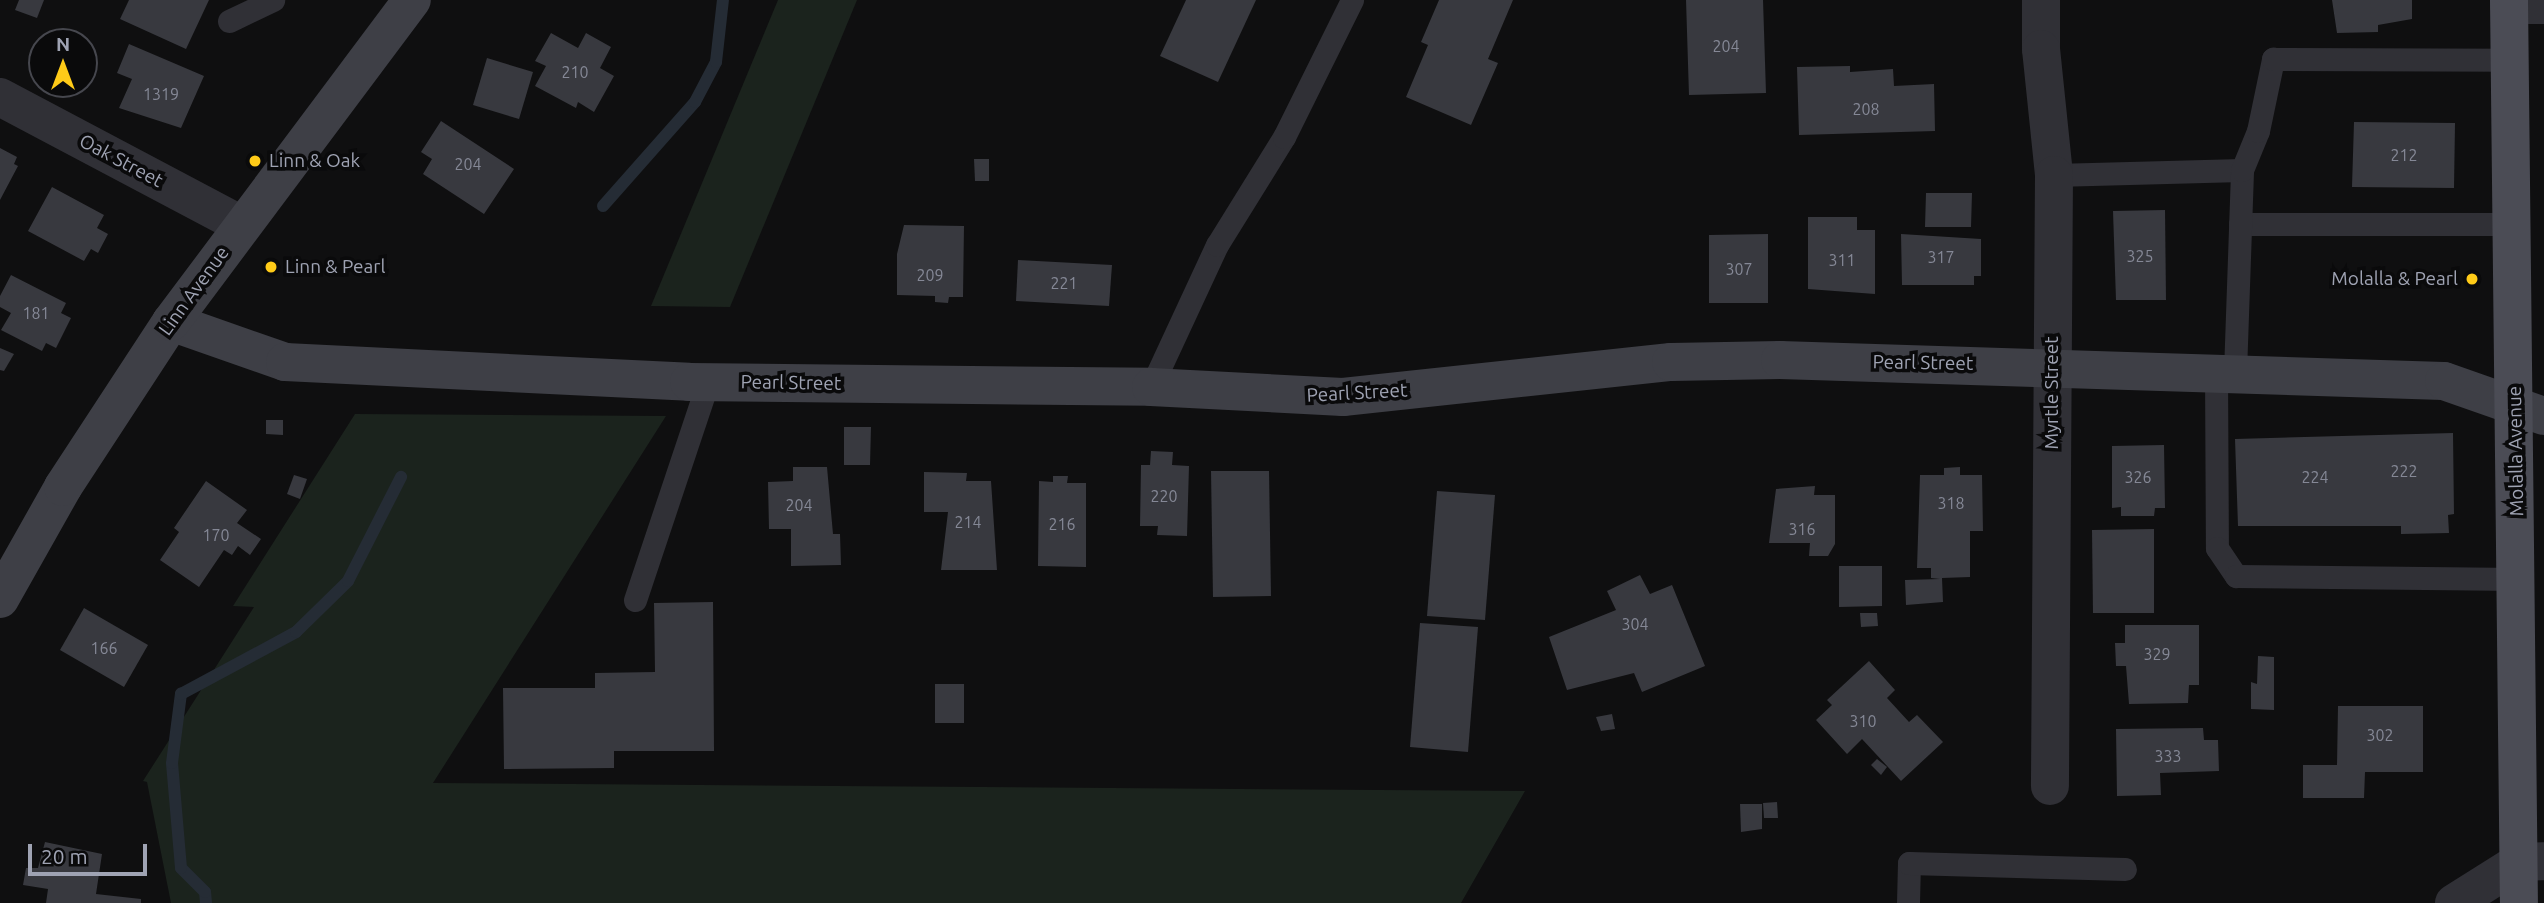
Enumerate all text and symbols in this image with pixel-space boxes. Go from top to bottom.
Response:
north arrow [28,28,98,98]
text: N [56,33,70,55]
house number: 204 [1712,36,1740,56]
house number: 210 [561,62,589,82]
house number: 1319 [143,84,179,104]
house number: 208 [1852,99,1880,119]
street label: Oak Street [75,129,167,193]
house number: 212 [2390,145,2418,165]
place label: Linn & Oak [269,150,360,172]
marker: Linn & Oak [247,153,263,169]
house number: 204 [454,154,482,174]
street label: Linn Avenue [154,242,234,340]
house number: 325 [2126,246,2154,266]
house number: 317 [1927,247,1955,267]
house number: 311 [1828,250,1856,270]
place label: Linn & Pearl [285,256,386,278]
marker: Linn & Pearl [263,259,279,275]
house number: 307 [1725,259,1753,279]
house number: 209 [916,265,944,285]
place label: Molalla & Pearl [2331,268,2458,290]
marker: Molalla & Pearl [2464,271,2480,287]
house number: 221 [1050,273,1078,293]
house number: 181 [22,303,50,323]
street label: Myrtle Street [2041,336,2063,450]
street label: Pearl Street [1872,351,1974,375]
street label: Pearl Street [740,371,842,395]
street label: Pearl Street [1306,379,1408,407]
street label: Molalla Avenue [2503,386,2529,516]
house number: 222 [2390,461,2418,481]
house number: 326 [2124,467,2152,487]
house number: 224 [2301,467,2329,487]
house number: 220 [1150,486,1178,506]
house number: 318 [1937,493,1965,513]
house number: 204 [785,495,813,515]
house number: 214 [954,512,982,532]
house number: 216 [1048,514,1076,534]
house number: 316 [1788,519,1816,539]
house number: 170 [202,525,230,545]
house number: 304 [1621,614,1649,634]
house number: 166 [90,638,118,658]
house number: 329 [2143,644,2171,664]
house number: 310 [1849,711,1877,731]
house number: 302 [2366,725,2394,745]
house number: 333 [2154,746,2182,766]
scale bar [32,830,150,874]
text: 20 m [41,844,88,868]

